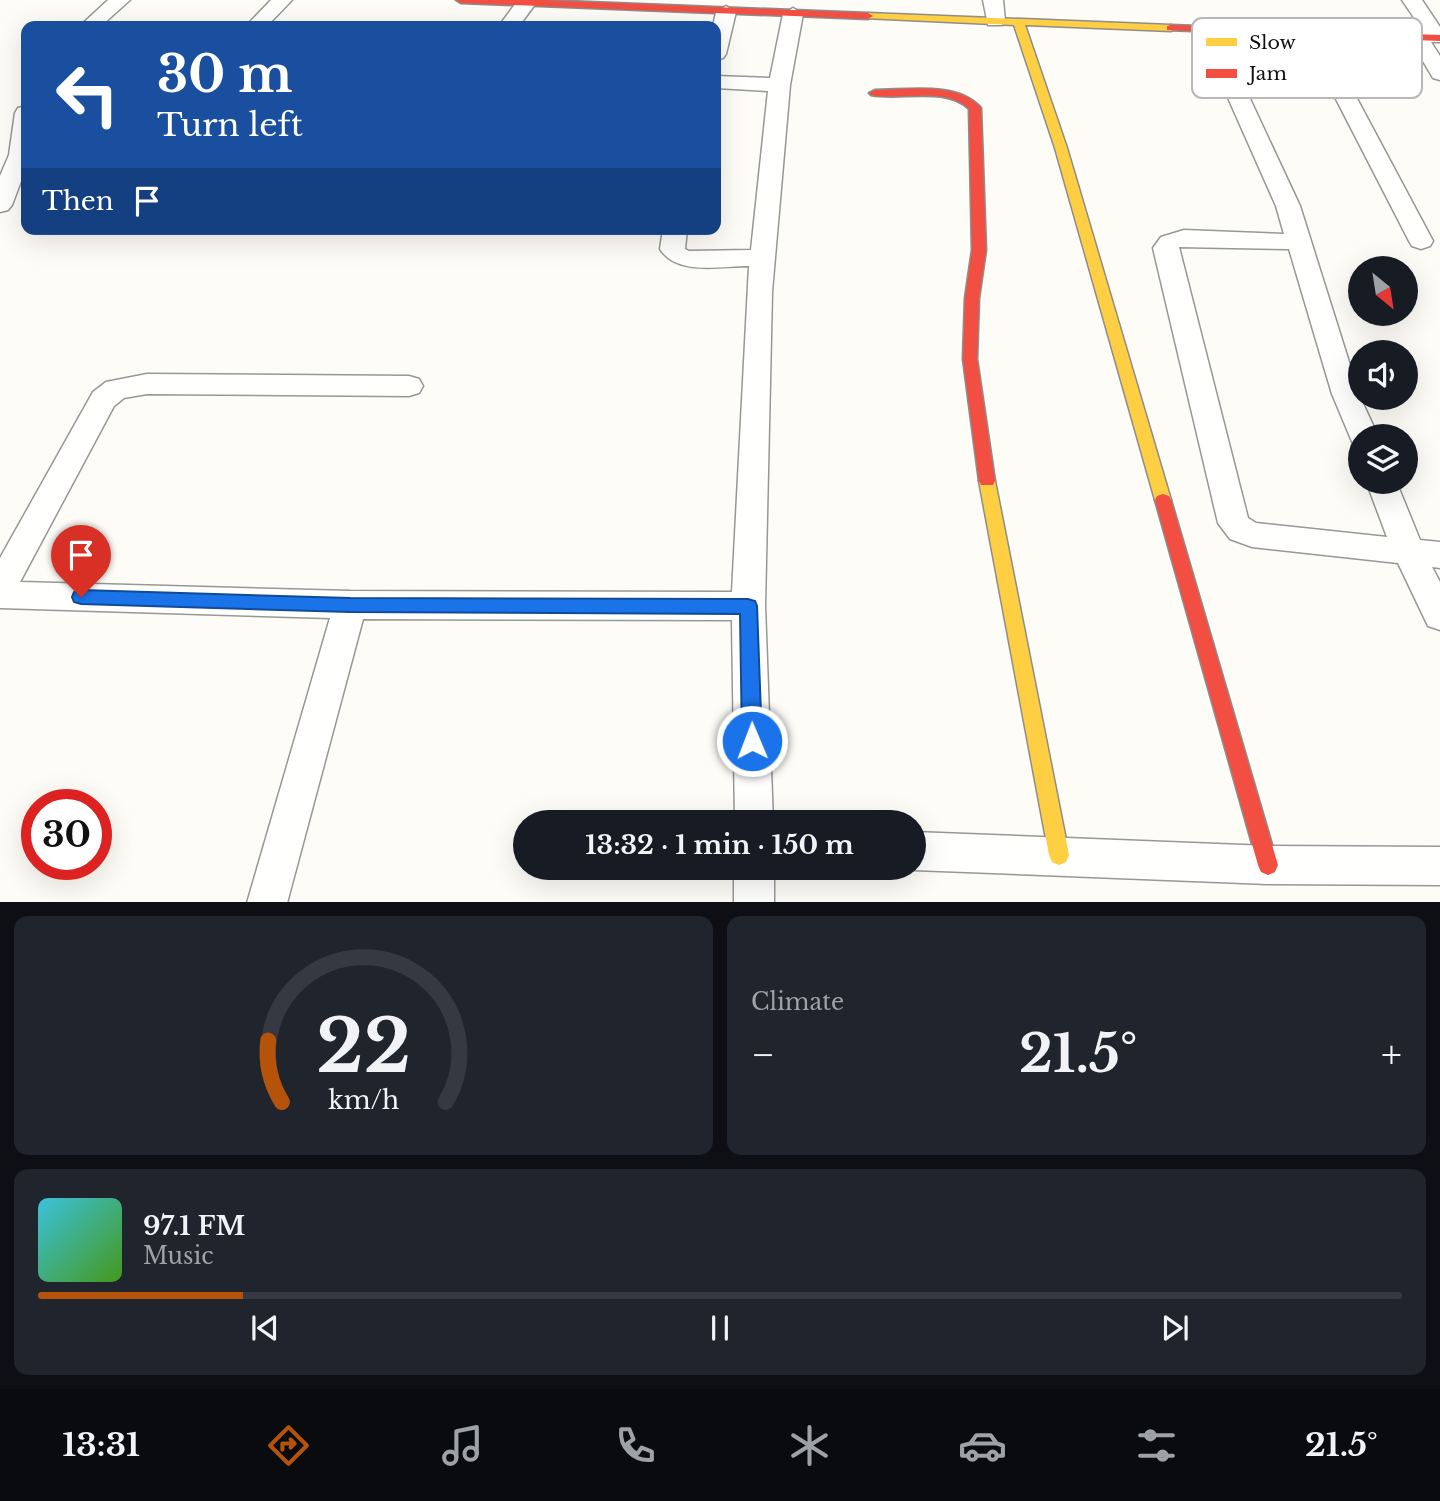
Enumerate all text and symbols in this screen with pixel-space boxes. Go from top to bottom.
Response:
legend [1192,18,1422,98]
text: Slow [1249,31,1296,54]
text: 30 m [157,44,292,105]
icon: left [42,49,133,140]
text: Jam [1246,62,1287,85]
text: Turn left [157,105,303,145]
icon: arrive [128,182,166,220]
text: Then [42,185,114,217]
north arrow [1348,256,1418,326]
map controls [1348,256,1418,494]
button: sound [1348,340,1418,410]
button: layers [1348,424,1418,494]
pin [51,525,111,597]
icon: arrive [62,536,100,574]
position arrow [715,704,789,778]
speed limit sign: 30 [21,789,112,880]
text: 13:32 · 1 min · 150 m [585,829,854,861]
text: Climate [751,988,844,1016]
text: 22 [316,1001,411,1092]
text: 21.5° [1019,1022,1137,1086]
text: − [751,1031,775,1078]
text: + [1381,1031,1402,1078]
text: km/h [328,1084,399,1115]
text: 97.1 FM [143,1210,245,1242]
text: Music [143,1242,214,1270]
icon: previous [246,1309,284,1347]
icon: pause [701,1309,739,1347]
icon: next [1156,1309,1194,1347]
icon: directions [264,1421,313,1470]
icon: music [438,1421,487,1470]
icon: phone [611,1421,660,1470]
icon: climate [785,1421,834,1470]
icon: car [958,1421,1007,1470]
icon: filters [1132,1421,1181,1470]
text: 13:31 [62,1425,140,1465]
text: 21.5° [1305,1425,1378,1465]

